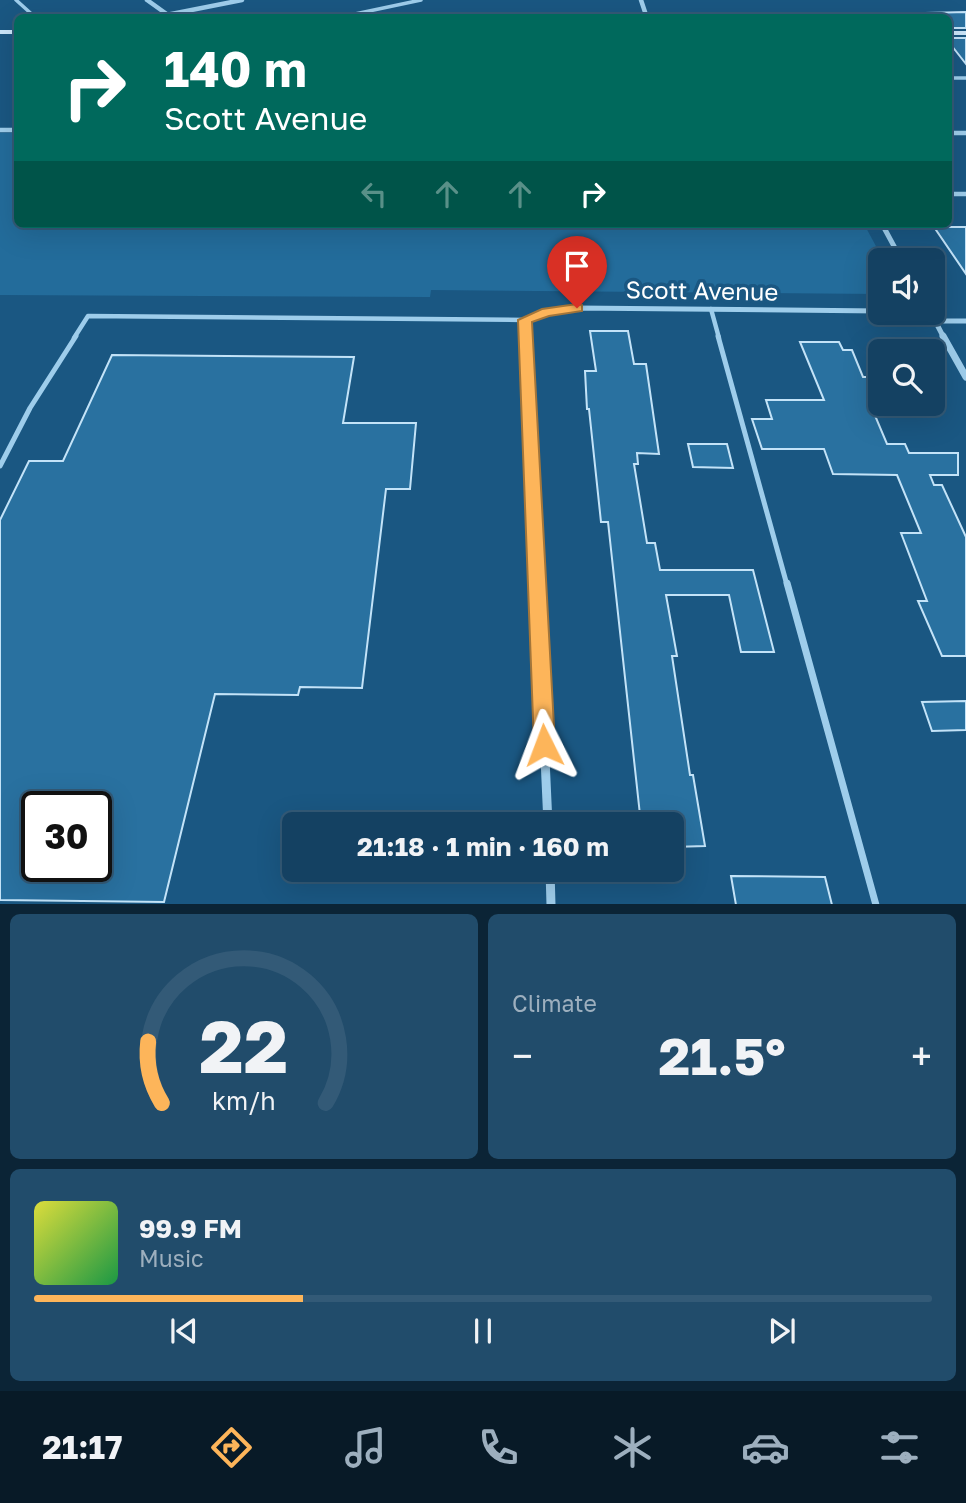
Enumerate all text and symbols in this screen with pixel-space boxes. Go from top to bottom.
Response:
text: 140 m [164,39,307,98]
icon: right [49,42,140,133]
text: Scott Avenue [164,99,367,137]
icon: left [355,175,393,213]
icon: ahead [428,175,466,213]
icon: ahead [501,175,539,213]
icon: right [574,175,612,213]
pin [547,236,607,308]
icon: arrive [558,247,596,285]
map controls [868,248,945,416]
button: sound [868,248,945,325]
street label: Scott Avenue [625,274,779,306]
button: search [868,339,945,416]
position arrow [507,708,581,782]
speed limit sign: 30 [21,791,112,882]
text: 21:18 · 1 min · 160 m [357,831,609,862]
text: Climate [512,989,597,1017]
text: 22 [200,1002,288,1089]
text: 21.5° [658,1024,786,1086]
text: − [512,1033,533,1078]
text: + [911,1033,932,1078]
text: km/h [212,1084,276,1115]
text: 99.9 FM [139,1213,242,1244]
text: Music [139,1244,204,1272]
icon: previous [165,1312,203,1350]
icon: pause [464,1312,502,1350]
icon: next [763,1312,801,1350]
icon: directions [207,1423,256,1472]
icon: music [341,1423,390,1472]
icon: phone [474,1423,523,1472]
icon: climate [608,1423,657,1472]
icon: car [741,1423,790,1472]
icon: filters [875,1423,924,1472]
text: 21:17 [42,1428,122,1466]

